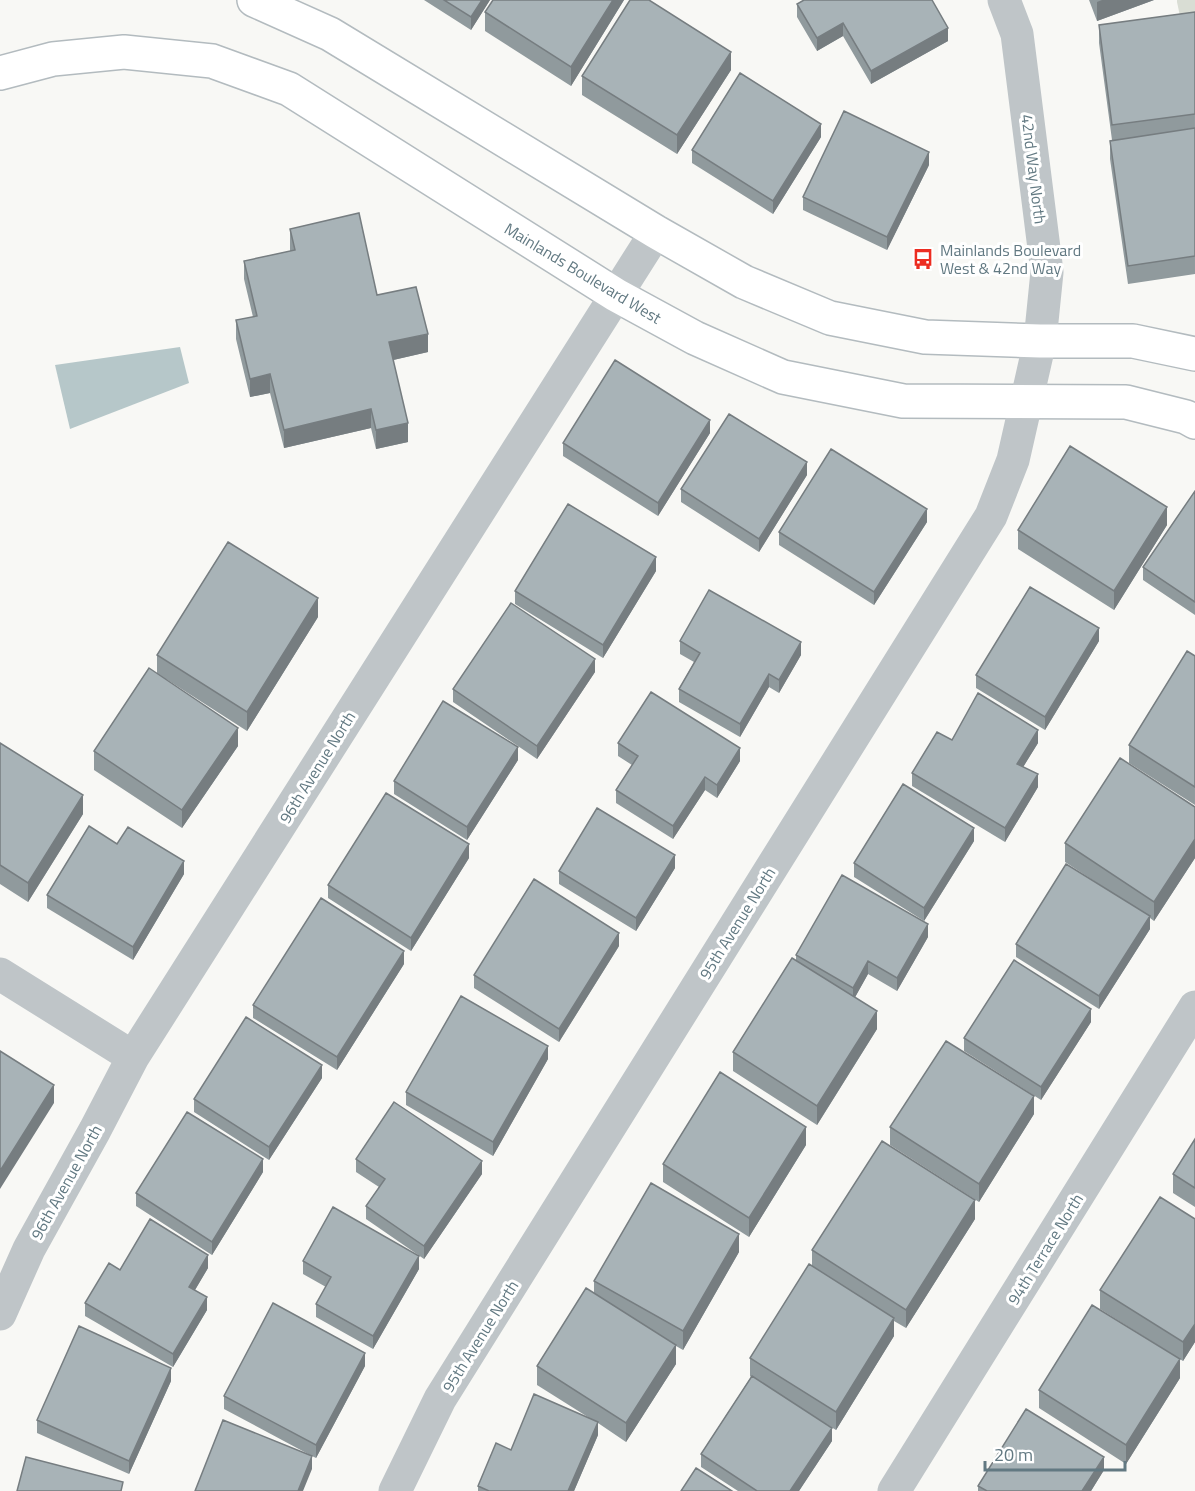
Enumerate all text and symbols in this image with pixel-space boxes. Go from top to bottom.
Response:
street label: 42nd Way North [1015,113,1053,225]
street label: Mainlands Boulevard West [500,216,666,330]
place label: Mainlands Boulevard West & 42nd Way [940,238,1081,280]
bus stop icon: Mainlands Boulevard West & 42nd Way [911,247,935,271]
street label: 96th Avenue North [273,706,361,828]
street label: 95th Avenue North [693,862,781,984]
street label: 96th Avenue North [24,1120,108,1244]
street label: 94th Terrace North [1001,1189,1089,1309]
street label: 95th Avenue North [436,1275,524,1397]
scale bar [985,1434,1124,1472]
text: 20 m [994,1441,1033,1468]

